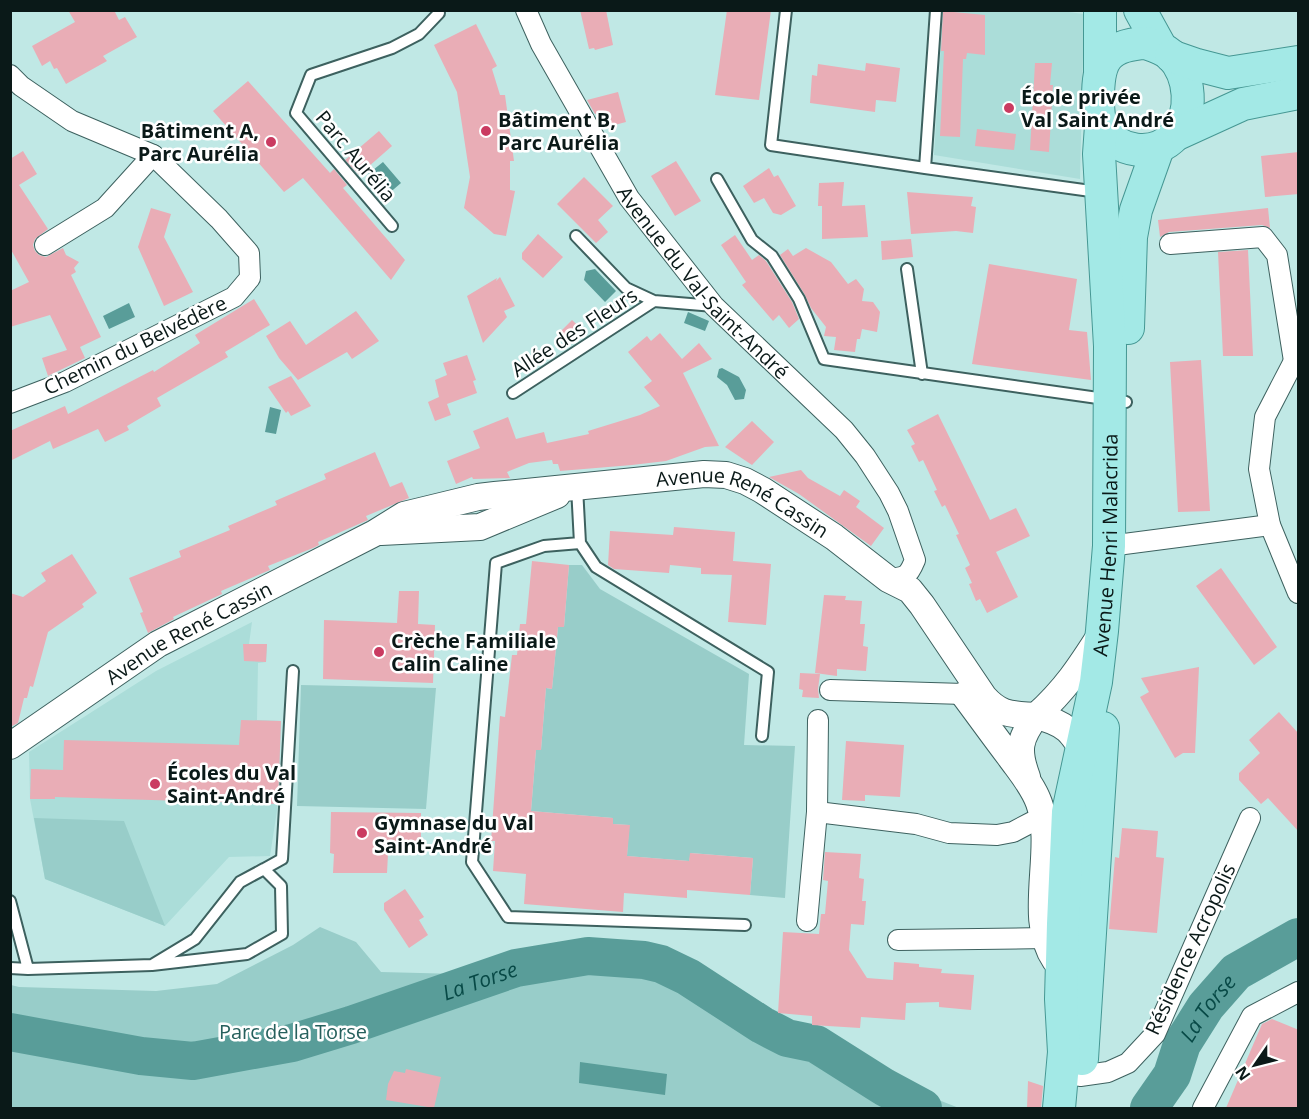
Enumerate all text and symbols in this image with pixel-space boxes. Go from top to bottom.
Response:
place label: École privée Val Saint André [1021,83,1174,133]
marker: École privée Val Saint André [1002,101,1016,115]
street label: Parc Aurélia [310,105,402,207]
place label: Bâtiment B, Parc Aurélia [498,106,619,156]
place label: Bâtiment A, Parc Aurélia [138,117,259,167]
marker: Bâtiment B, Parc Aurélia [479,124,493,138]
marker: Bâtiment A, Parc Aurélia [264,135,278,149]
street label: Avenue du Val-Saint-André [611,181,795,384]
street label: Allée des Fleurs [506,281,642,383]
street label: Chemin du Belvédère [39,289,231,401]
street label: Avenue Henri Malacrida [1086,433,1123,658]
street label: Avenue René Cassin [654,460,834,544]
street label: Avenue René Cassin [100,575,276,690]
place label: Crèche Familiale Calin Caline [391,627,556,677]
marker: Crèche Familiale Calin Caline [372,645,386,659]
place label: Écoles du Val Saint-André [167,759,296,809]
marker: Écoles du Val Saint-André [148,777,162,791]
place label: Gymnase du Val Saint-André [374,809,534,859]
marker: Gymnase du Val Saint-André [355,826,369,840]
street label: Résidence Acropolis [1138,859,1242,1039]
water label: La Torse [439,955,521,1006]
water label: La Torse [1173,968,1242,1047]
park label: Parc de la Torse [219,1018,367,1045]
north arrow [1225,1035,1285,1095]
text: N [1230,1062,1255,1085]

